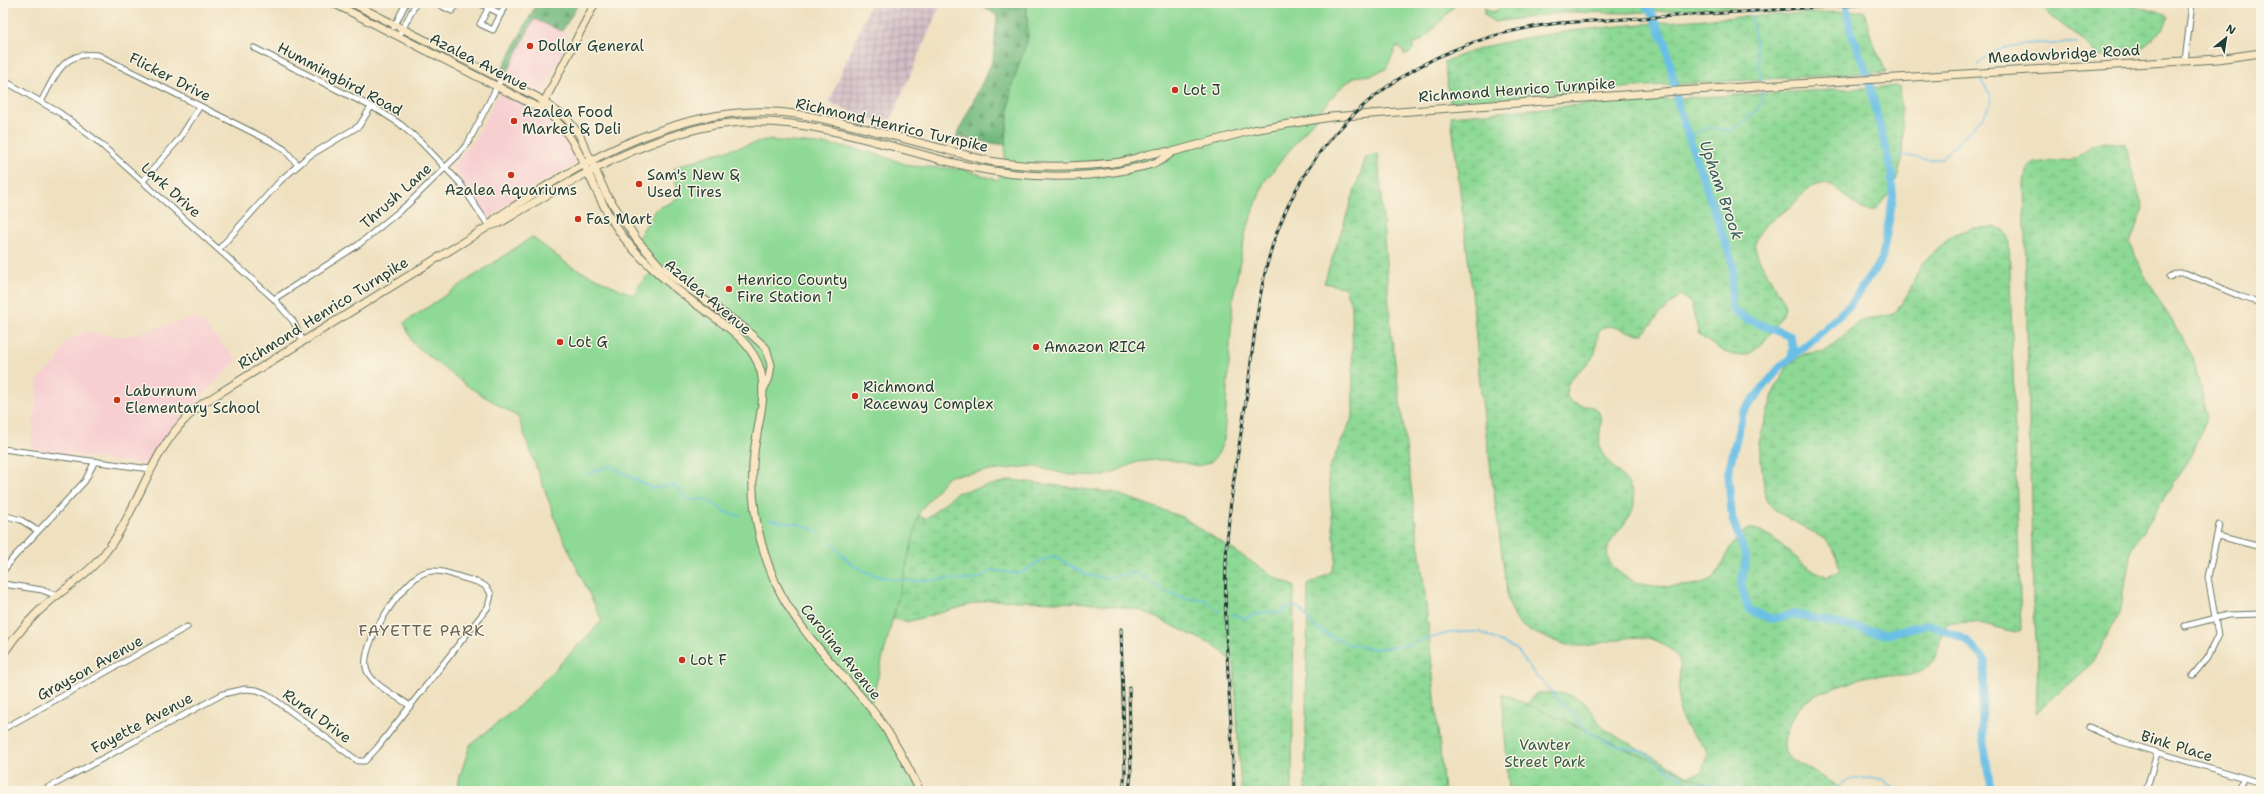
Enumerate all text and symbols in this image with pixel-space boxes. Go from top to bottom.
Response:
north arrow [2206,18,2246,58]
text: N [2223,21,2239,39]
street label: Azalea Avenue [426,28,532,96]
place label: Dollar General [538,36,644,56]
street label: Hummingbird Road [274,38,406,121]
street label: Meadowbridge Road [1987,40,2141,68]
marker: Dollar General [525,41,535,51]
street label: Flicker Drive [126,48,214,106]
street label: Richmond Henrico Turnpike [1418,73,1616,107]
place label: Lot J [1183,80,1221,100]
marker: Lot J [1170,85,1180,95]
street label: Richmond Henrico Turnpike [794,93,990,157]
place label: Azalea Food Market & Deli [522,102,621,139]
marker: Azalea Food Market & Deli [509,116,519,126]
water label: Upham Brook [1695,138,1748,243]
street label: Lark Drive [137,158,205,222]
street label: Thrush Lane [356,159,436,233]
place label: Sam's New & Used Tires [647,165,740,202]
marker: Azalea Aquariums [506,170,516,180]
marker: Sam's New & Used Tires [634,179,644,189]
place label: Azalea Aquariums [445,180,577,200]
place label: Fas Mart [586,209,652,229]
marker: Fas Mart [573,214,583,224]
street label: Richmond Henrico Turnpike [234,252,412,374]
street label: Azalea Avenue [660,254,756,340]
place label: Henrico County Fire Station 1 [737,270,848,307]
marker: Henrico County Fire Station 1 [724,284,734,294]
place label: Lot G [568,332,608,352]
marker: Lot G [555,337,565,347]
place label: Amazon RIC4 [1044,337,1146,357]
marker: Amazon RIC4 [1031,342,1041,352]
place label: Richmond Raceway Complex [863,377,994,414]
place label: Laburnum Elementary School [125,381,261,418]
marker: Richmond Raceway Complex [850,391,860,401]
marker: Laburnum Elementary School [112,395,122,405]
street label: Carolina Avenue [796,600,886,704]
district label: FAYETTE PARK [359,620,485,641]
street label: Grayson Avenue [33,631,147,705]
place label: Lot F [690,650,727,670]
marker: Lot F [677,655,687,665]
street label: Rural Drive [279,684,355,748]
street label: Fayette Avenue [88,688,196,758]
street label: Bink Place [2139,726,2215,766]
park label: Vawter Street Park [1504,735,1586,772]

